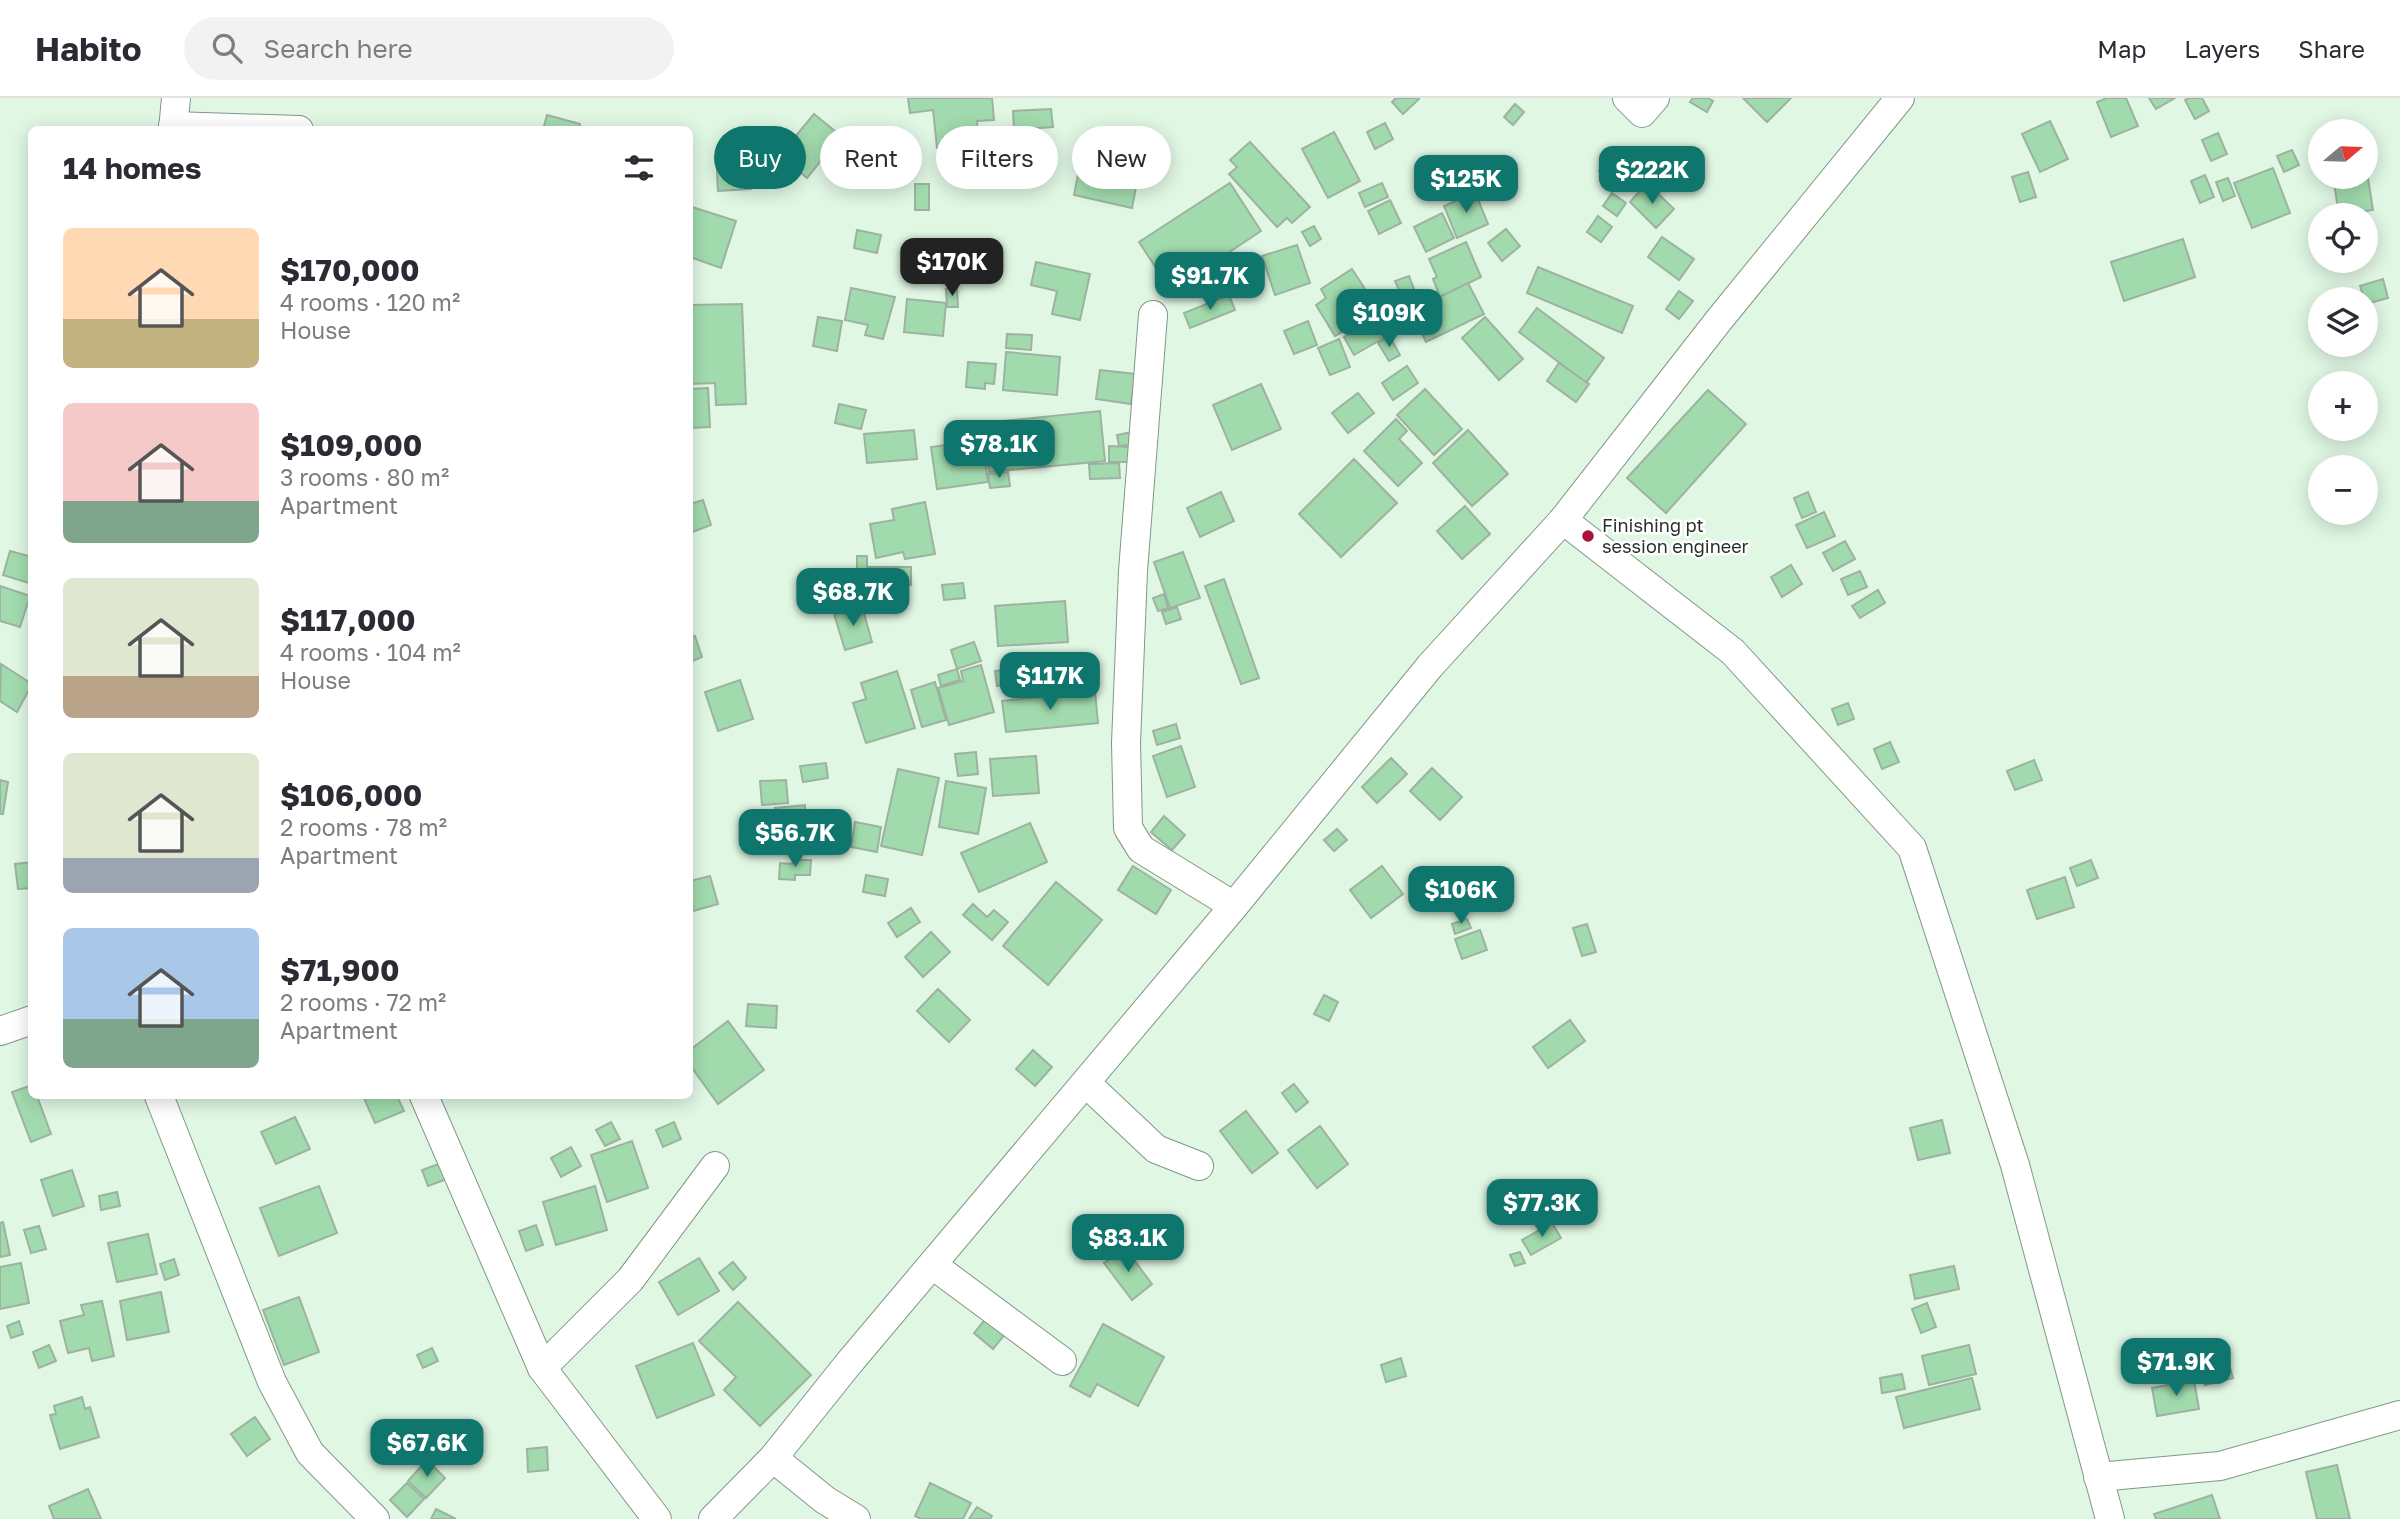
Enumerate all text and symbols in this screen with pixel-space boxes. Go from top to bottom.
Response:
search box [184,17,674,80]
text: Habito [35,29,142,68]
icon: search [208,29,246,67]
text: Search here [264,33,413,64]
text: Map [2097,34,2146,63]
text: Layers [2184,34,2260,63]
text: Share [2298,34,2365,63]
north arrow [2308,119,2378,189]
map controls [2308,119,2378,525]
chip: Buy [714,126,806,189]
chip: Rent [820,126,922,189]
chip: Filters [936,126,1058,189]
chip: New [1072,126,1171,189]
pin: $222K [1603,146,1701,206]
icon: filters [620,149,658,187]
text: 14 homes [63,150,202,186]
text: $222K [1615,155,1689,183]
pin: $125K [1417,156,1515,215]
text: $125K [1430,164,1502,192]
button: locate [2308,203,2378,273]
pin: $170K [903,238,1001,298]
text: $170K [916,247,988,275]
text: $170,000 [280,252,420,288]
pin: $91.7K [1153,252,1267,312]
icon: home [119,256,203,340]
text: $91.7K [1171,261,1249,289]
button: layers [2308,287,2378,357]
text: 4 rooms · 120 m² [280,288,460,316]
pin: $109K [1340,289,1438,349]
text: $109K [1352,298,1426,326]
text: House [280,316,351,344]
button: + [2308,371,2378,441]
pin: $78.1K [942,420,1056,480]
text: $109,000 [280,427,422,463]
text: $78.1K [960,429,1038,457]
icon: home [119,431,203,515]
button: − [2308,455,2378,525]
text: 3 rooms · 80 m² [280,463,449,491]
text: Apartment [280,491,398,519]
place label: Finishing pt session engineer [1602,514,1749,557]
marker: Finishing pt session engineer [1580,528,1596,544]
pin: $68.7K [796,568,910,628]
text: $68.7K [812,577,894,605]
text: $117,000 [280,602,415,638]
icon: home [119,606,203,690]
text: 4 rooms · 104 m² [280,638,461,666]
pin: $117K [1001,652,1099,712]
text: $117K [1016,661,1084,689]
text: House [280,666,351,694]
text: $106,000 [280,777,422,813]
icon: home [119,781,203,865]
pin: $56.7K [738,810,852,869]
text: 2 rooms · 78 m² [280,813,447,841]
text: $56.7K [755,818,835,846]
text: Apartment [280,841,398,869]
pin: $106K [1412,866,1510,926]
text: $106K [1424,875,1498,903]
text: $71,900 [280,952,400,988]
icon: home [119,956,203,1040]
text: 2 rooms · 72 m² [280,988,446,1016]
text: Apartment [280,1016,398,1044]
pin: $77.3K [1485,1180,1599,1239]
text: $77.3K [1503,1188,1581,1216]
pin: $83.1K [1071,1214,1185,1274]
text: $83.1K [1088,1223,1168,1251]
pin: $71.9K [2119,1338,2233,1398]
text: $71.9K [2137,1347,2215,1375]
pin: $67.6K [370,1420,484,1479]
text: $67.6K [386,1428,468,1456]

